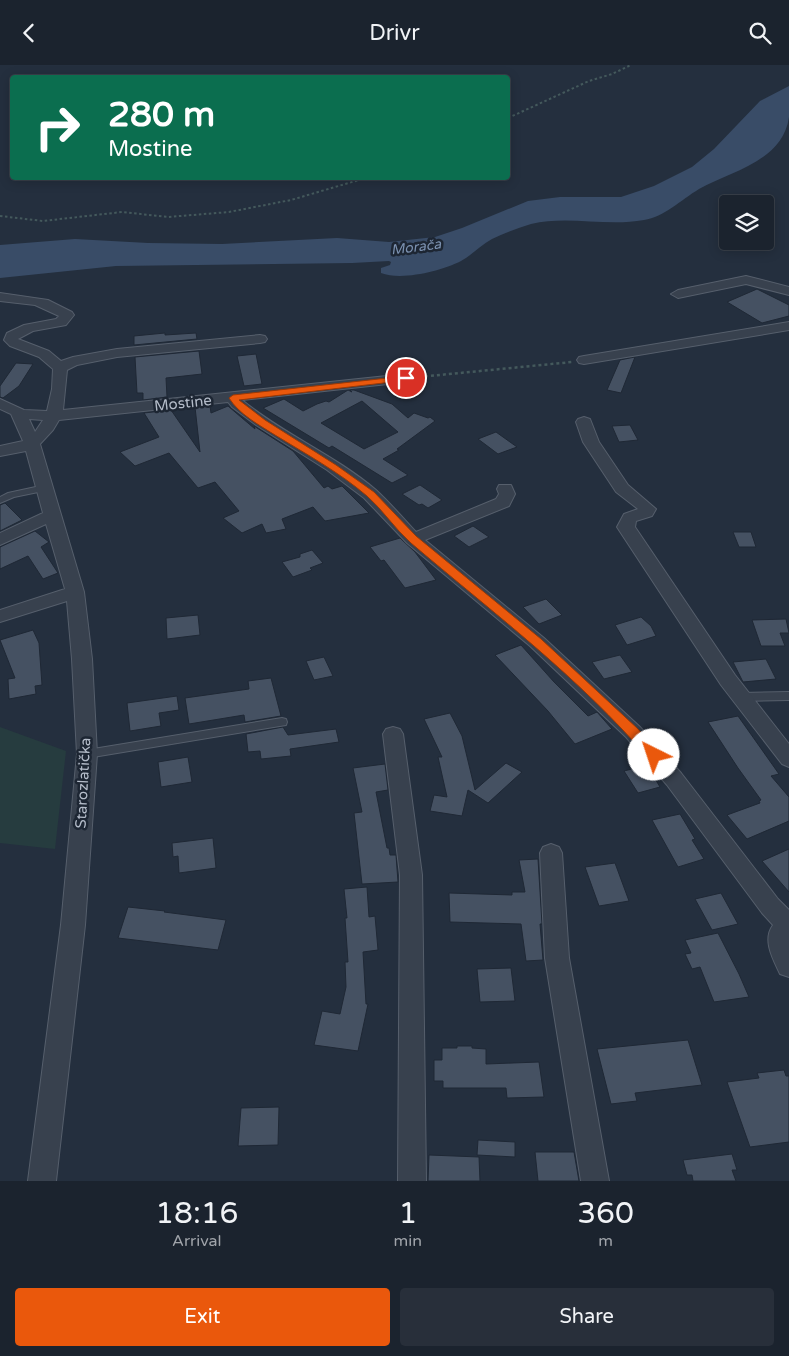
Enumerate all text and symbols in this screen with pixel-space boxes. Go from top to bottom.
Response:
icon: back [15,19,43,47]
icon: search [746,19,774,47]
text: Drivr [369,20,420,46]
text: 280 m [108,94,215,136]
icon: right [25,95,90,160]
text: Mostine [108,136,193,162]
map controls [719,195,774,250]
button: layers [719,195,774,250]
water label: Morača [390,235,443,259]
pin [385,357,427,399]
icon: arrive [392,364,420,392]
street label: Mostine [153,391,213,415]
position arrow [627,728,679,780]
street label: Starozlatička [72,737,94,829]
text: 18:16 [155,1195,238,1232]
text: 1 [398,1195,417,1232]
text: 360 [577,1195,634,1232]
text: Arrival [172,1231,222,1251]
text: min [394,1231,422,1251]
text: m [598,1231,613,1251]
button: Exit [15,1288,390,1346]
button: Share [400,1288,774,1346]

